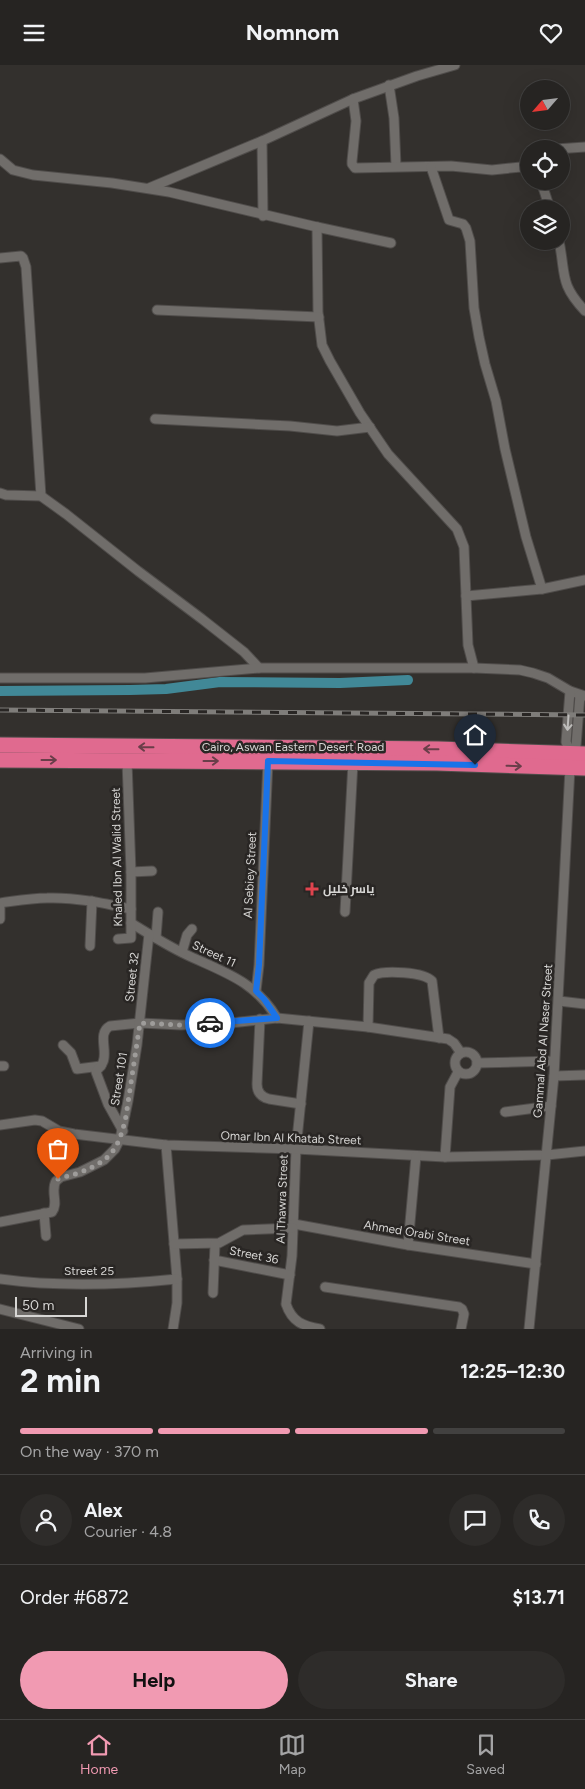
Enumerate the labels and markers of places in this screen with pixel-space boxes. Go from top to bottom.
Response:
pin [454,714,496,765]
marker: ياسر خليل [305,882,319,896]
place label: ياسر خليل [323,882,375,897]
pin [37,1128,79,1179]

